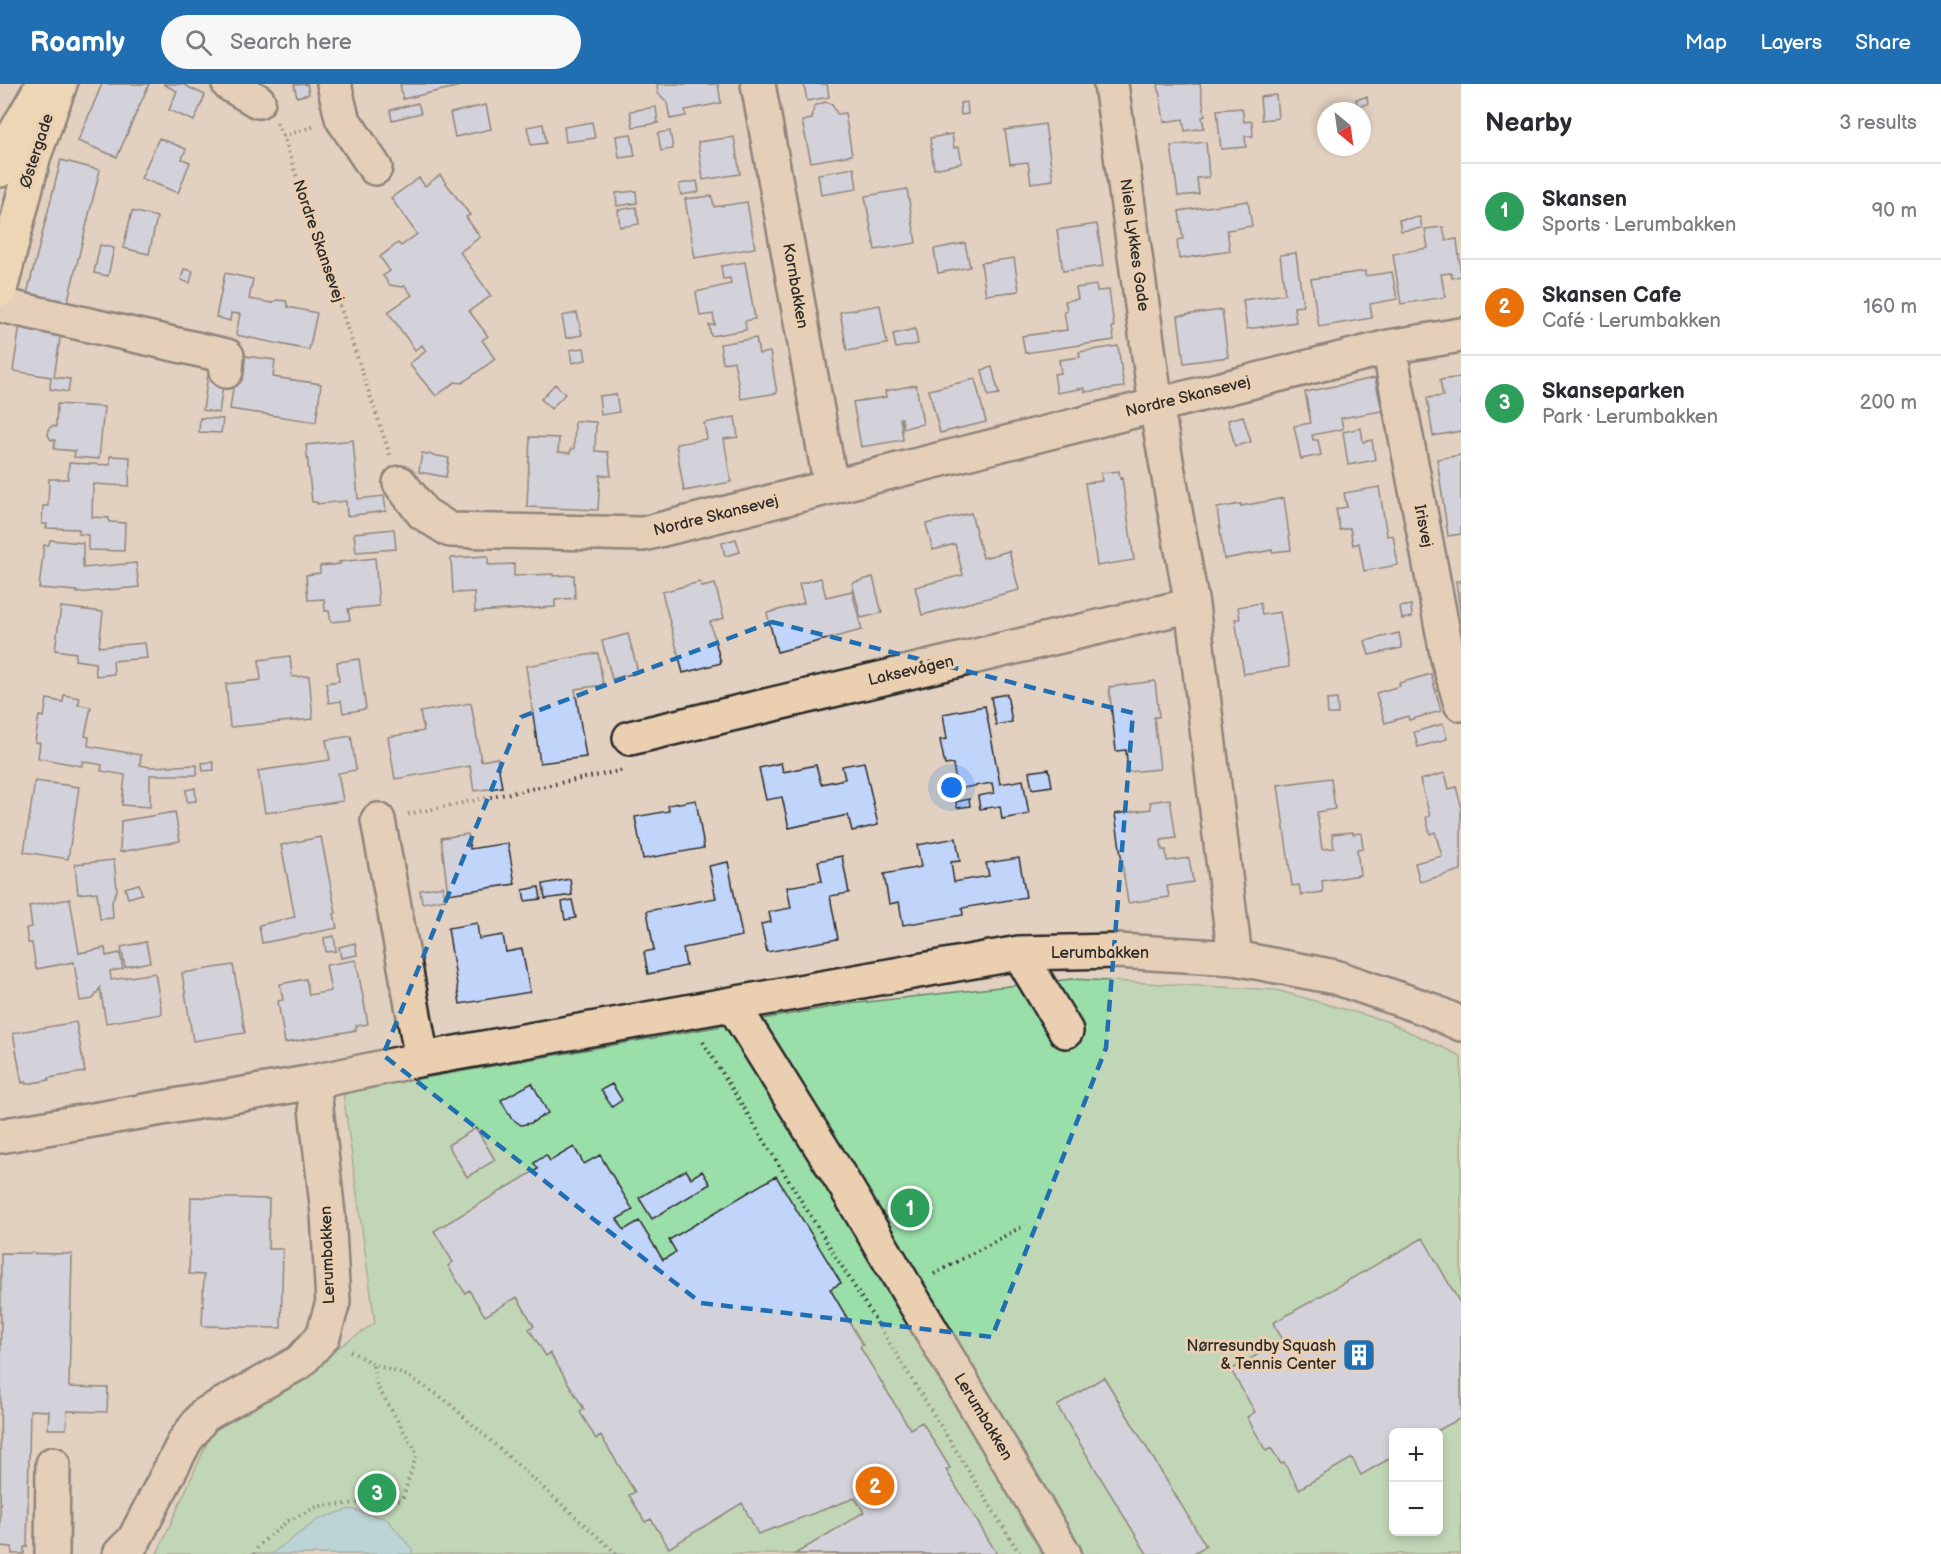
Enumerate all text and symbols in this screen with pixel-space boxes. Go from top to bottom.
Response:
search box [161,15,581,69]
text: Roamly [30,26,125,59]
icon: search [182,26,215,59]
text: Search here [230,29,352,56]
text: Map [1685,30,1727,55]
text: Layers [1760,30,1822,55]
text: Share [1855,30,1911,55]
north arrow [1317,102,1371,156]
text: Nearby [1485,108,1572,139]
street label: Østergade [16,111,58,190]
text: 3 results [1839,111,1917,135]
street label: Nordre Skansevej [288,177,348,305]
street label: Niels Lykkes Gade [1115,177,1153,313]
text: Skansen [1542,186,1627,213]
text: 1 [1500,199,1509,223]
text: 90 m [1872,199,1917,223]
text: Sports · Lerumbakken [1542,213,1736,237]
street label: Kornbakken [778,242,812,330]
text: Skansen Cafe [1542,282,1682,309]
text: 2 [1499,295,1510,319]
text: 160 m [1863,295,1917,319]
text: Café · Lerumbakken [1542,309,1721,333]
street label: Nordre Skansevej [1124,372,1252,422]
text: Skanseparken [1542,378,1685,405]
text: 3 [1499,391,1510,415]
text: 200 m [1860,391,1917,415]
text: Park · Lerumbakken [1542,405,1718,429]
street label: Nordre Skansevej [652,491,780,541]
street label: Irisvej [1410,503,1436,549]
street label: Laksevågen [866,652,956,690]
your location [937,773,966,802]
street label: Lerumbakken [1051,944,1149,963]
pin: 1 [890,1186,930,1230]
street label: Lerumbakken [317,1206,339,1304]
place label: Nørresundby Squash & Tennis Center [1186,1337,1336,1374]
building icon: Nørresundby Squash & Tennis Center [1341,1337,1377,1373]
street label: Lerumbakken [950,1370,1016,1464]
map controls [1389,1428,1443,1536]
button: + [1389,1428,1443,1482]
pin: 2 [856,1464,894,1508]
pin: 3 [358,1470,397,1516]
button: − [1389,1482,1443,1536]

